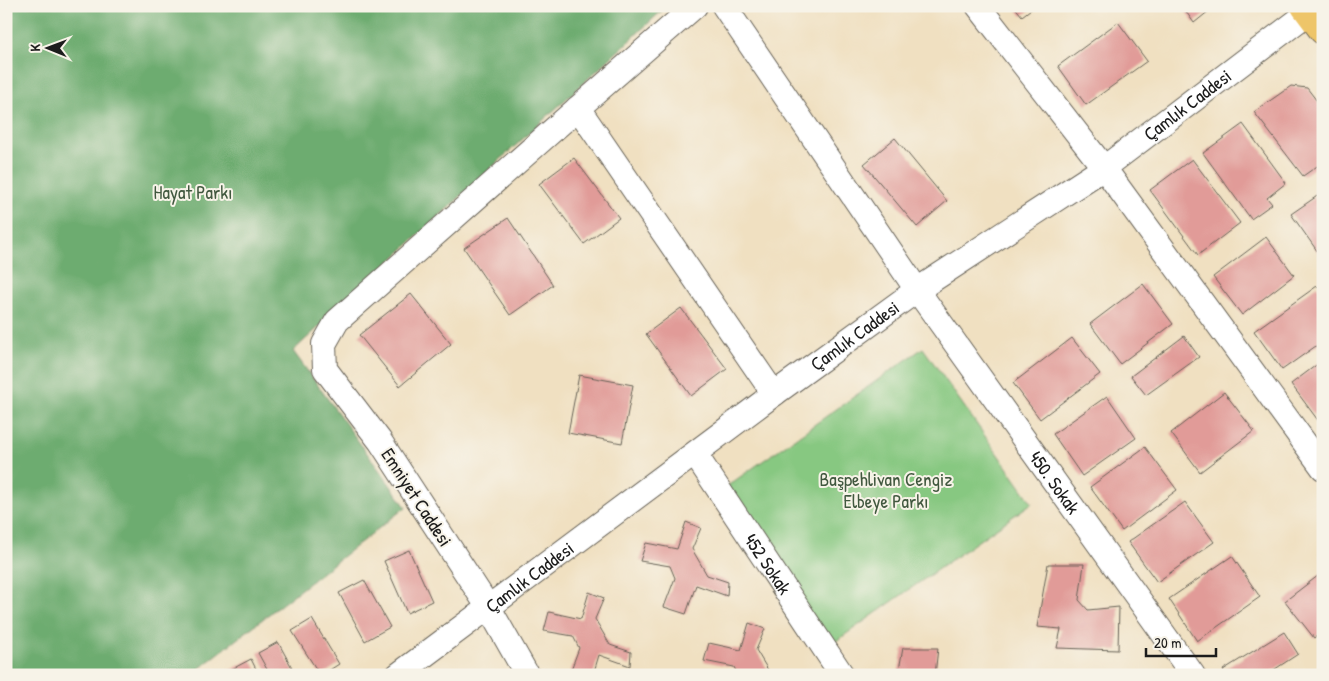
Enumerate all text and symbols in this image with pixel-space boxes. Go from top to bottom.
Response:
north arrow [22,22,72,72]
text: K [25,43,44,52]
street label: Çamlık Caddesi [1138,63,1237,147]
park label: Hayat Parkı [154,179,232,205]
street label: Çamlık Caddesi [805,294,904,377]
street label: Emniyet Caddesi [375,443,459,551]
street label: 450. Sokak [1023,446,1086,519]
park label: Başpehlivan Cengiz Elbeye Parkı [820,466,952,514]
street label: 452 Sokak [738,528,798,600]
street label: Çamlık Caddesi [480,535,579,618]
scale bar [1146,626,1216,658]
text: 20 m [1154,632,1181,653]

